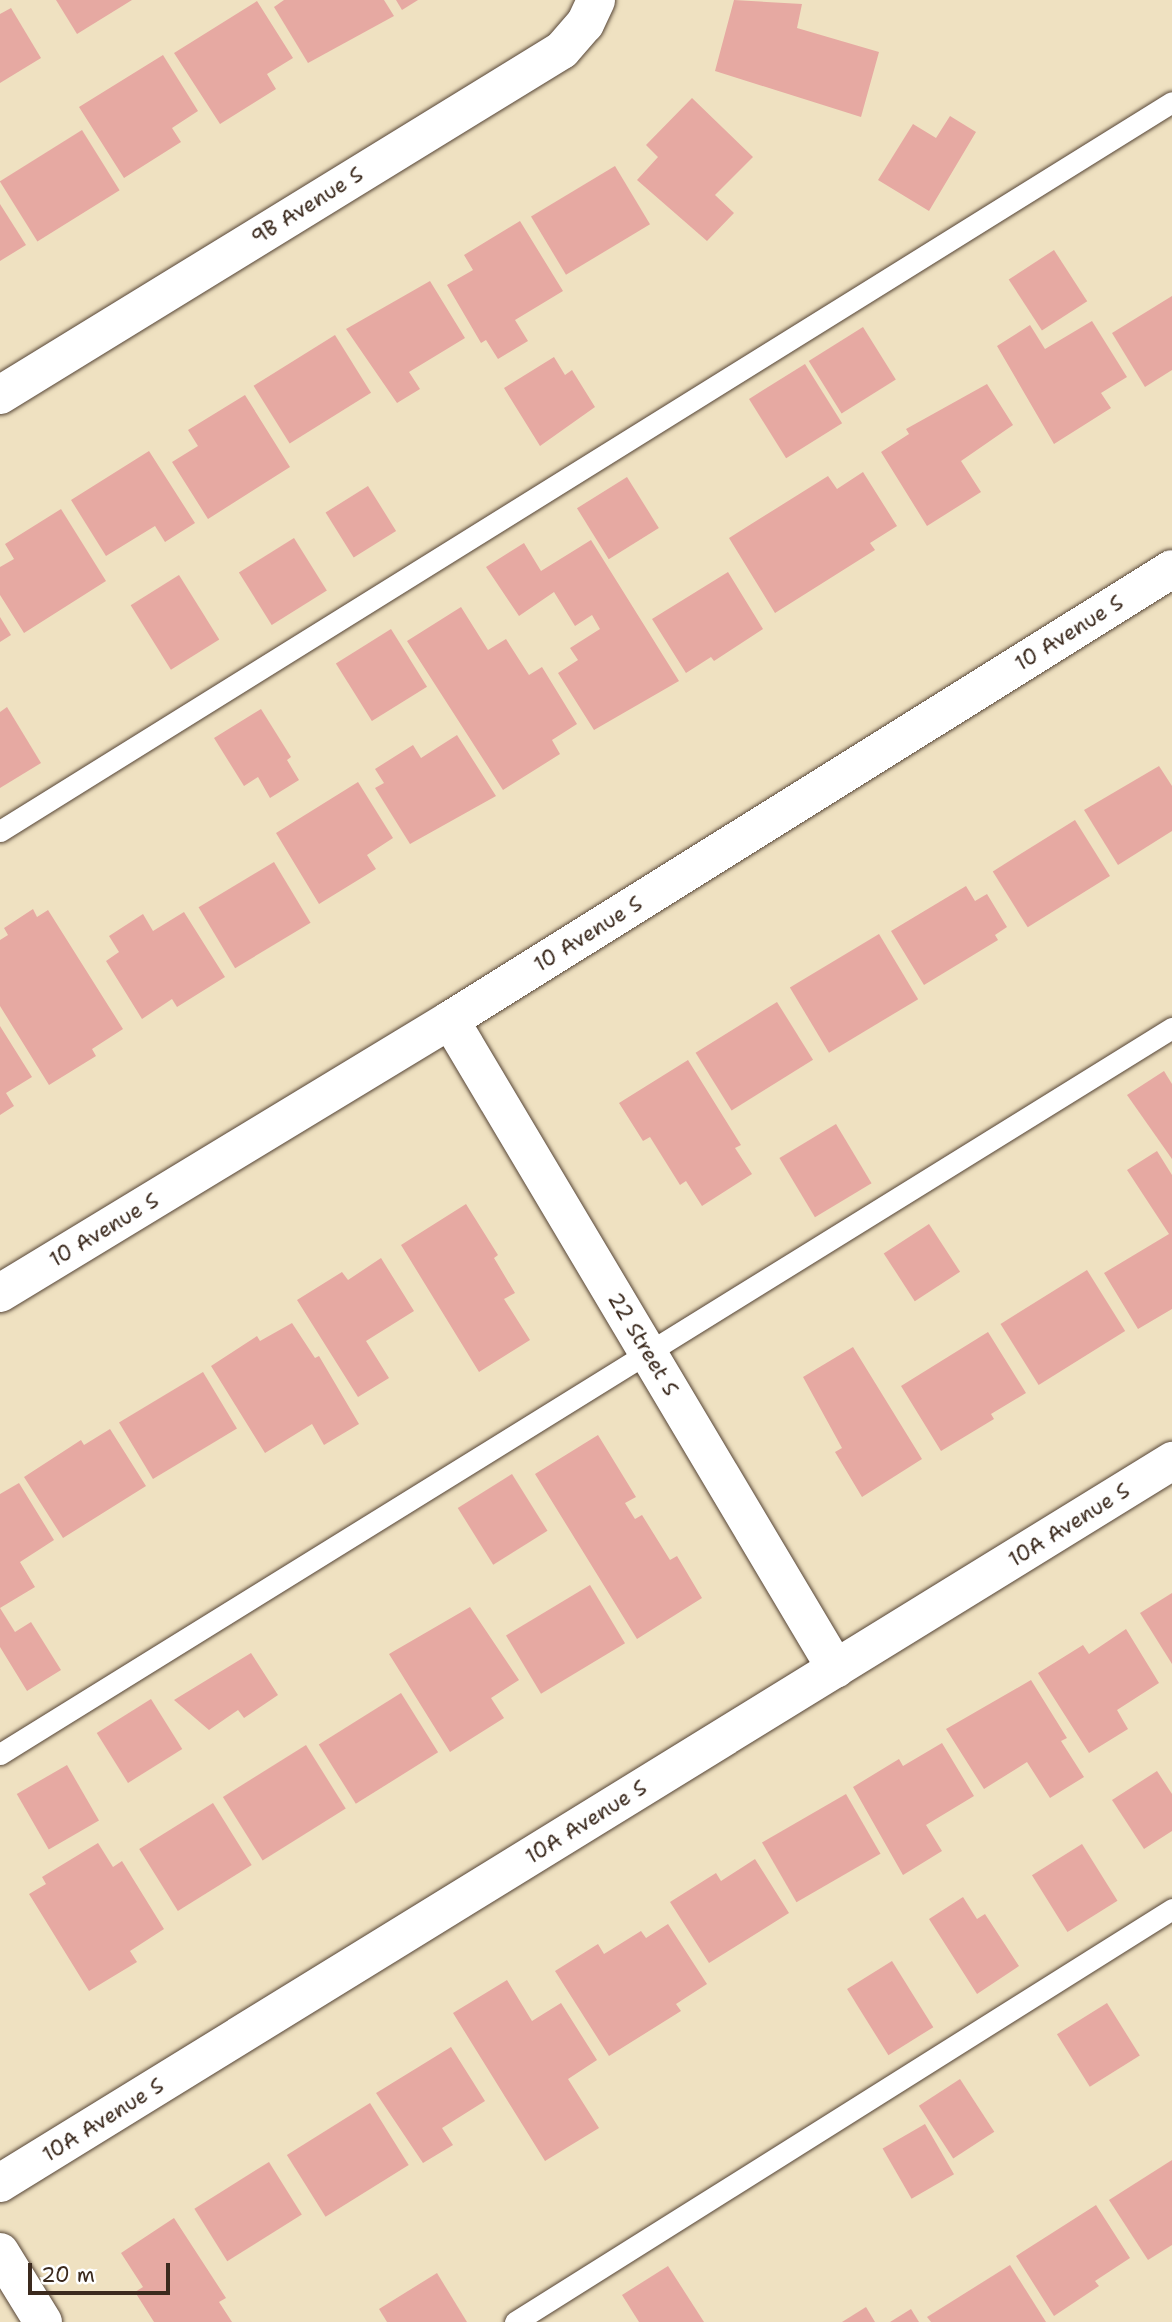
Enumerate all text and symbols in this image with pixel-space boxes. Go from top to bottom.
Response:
street label: 9B Avenue S [246,162,368,250]
street label: 10 Avenue S [1010,590,1128,676]
street label: 10 Avenue S [529,891,647,977]
street label: 10 Avenue S [45,1188,163,1272]
street label: 22 Street S [602,1288,684,1400]
street label: 10A Avenue S [1004,1478,1134,1572]
street label: 10A Avenue S [521,1775,651,1869]
street label: 10A Avenue S [38,2073,168,2167]
scale bar [32,2248,173,2292]
text: 20 m [41,2261,95,2289]

